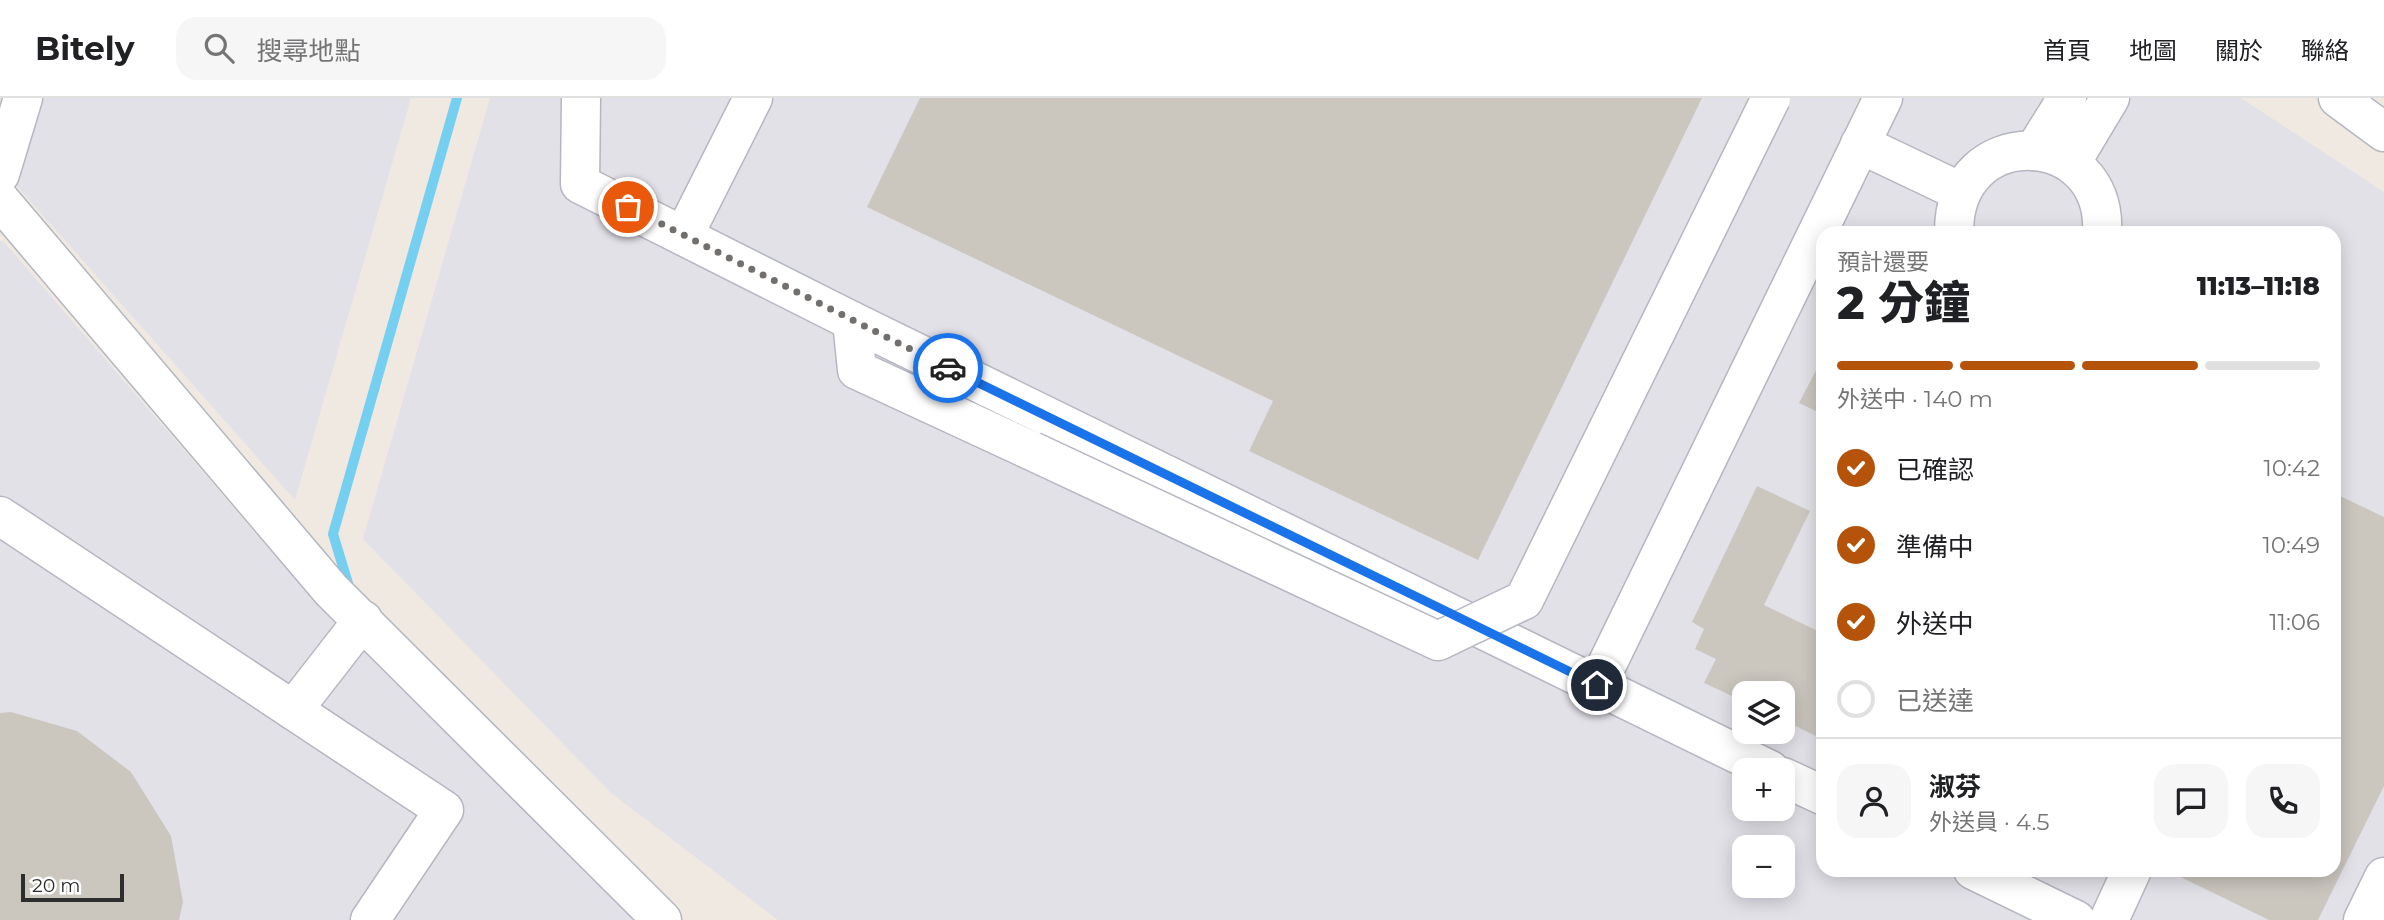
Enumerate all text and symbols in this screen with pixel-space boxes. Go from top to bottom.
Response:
search box [176,17,666,80]
text: Bitely [35,28,134,68]
icon: search [200,29,238,67]
text: 搜尋地點 [256,35,360,67]
text: 首頁 [2043,36,2091,65]
text: 地圖 [2129,36,2177,65]
text: 關於 [2215,36,2263,65]
text: 聯絡 [2301,36,2349,65]
pin [598,177,658,237]
icon: bag [609,188,647,226]
text: 預計還要 [1837,248,1929,276]
text: 11:13–11:18 [2197,270,2320,302]
text: 2 分鐘 [1837,274,1970,331]
courier [913,333,983,403]
icon: car [929,349,967,387]
text: 外送中 · 140 m [1837,385,1993,413]
icon: check [1837,449,1875,487]
text: 已確認 [1896,454,1974,486]
text: 10:42 [2263,454,2320,482]
icon: check [1837,526,1875,564]
text: 準備中 [1896,531,1974,563]
text: 10:49 [2263,531,2320,559]
icon: check [1837,603,1875,641]
text: 外送中 [1896,608,1974,640]
text: 11:06 [2269,608,2320,636]
pin [1567,655,1627,715]
icon: home [1578,666,1616,704]
map controls [1732,681,1795,898]
button: layers [1732,681,1795,744]
text: 已送達 [1896,685,1974,717]
button: + [1732,758,1795,821]
button: person [1837,764,1911,838]
button: chat [2154,764,2228,838]
button: phone [2246,764,2320,838]
text: 淑芬 [1929,771,1981,803]
text: 外送員 · 4.5 [1929,808,2049,836]
button: − [1732,835,1795,898]
scale bar [21,871,124,903]
text: 20 m [32,874,80,897]

